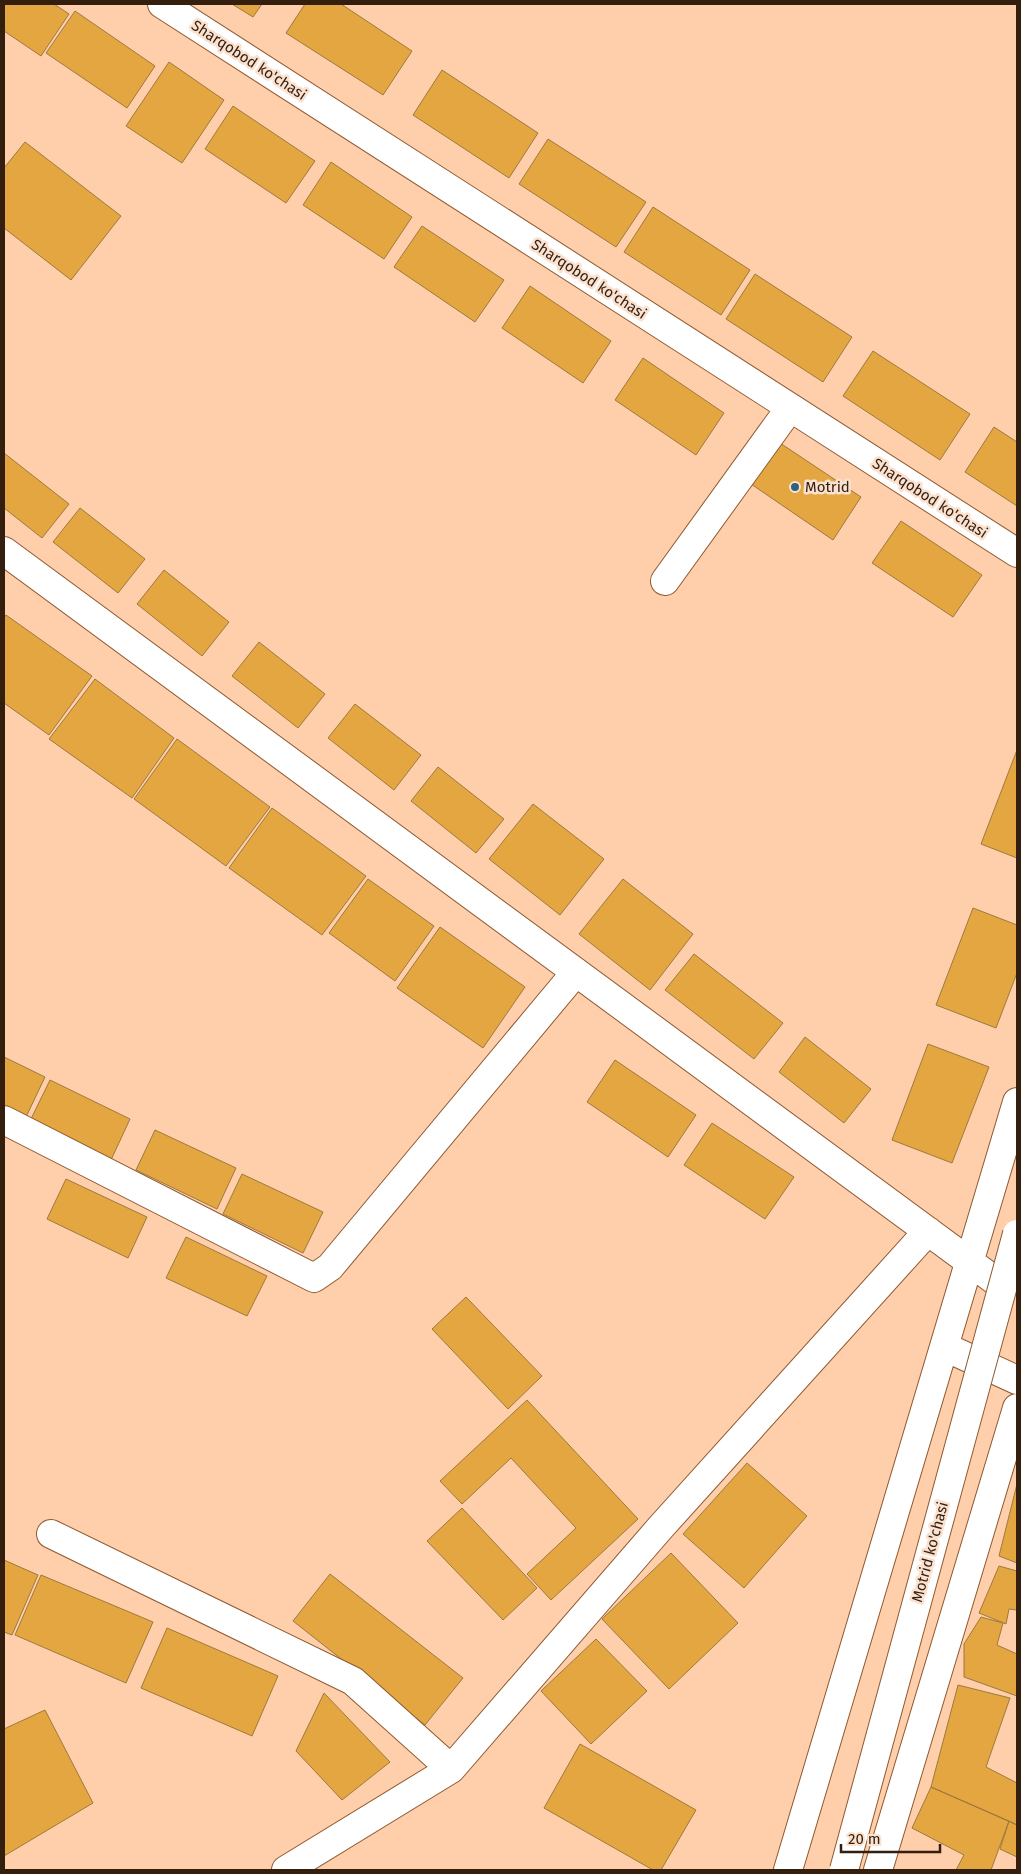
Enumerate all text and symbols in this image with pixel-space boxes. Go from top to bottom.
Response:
street label: Sharqobod ko'chasi [188,16,310,104]
street label: Sharqobod ko'chasi [528,235,650,323]
street label: Sharqobod ko'chasi [869,454,991,542]
place label: Motrid [805,478,850,496]
marker: Motrid [789,481,801,493]
street label: Motrid ko'chasi [908,1500,952,1604]
scale bar [841,1822,940,1854]
text: 20 m [848,1830,881,1848]

